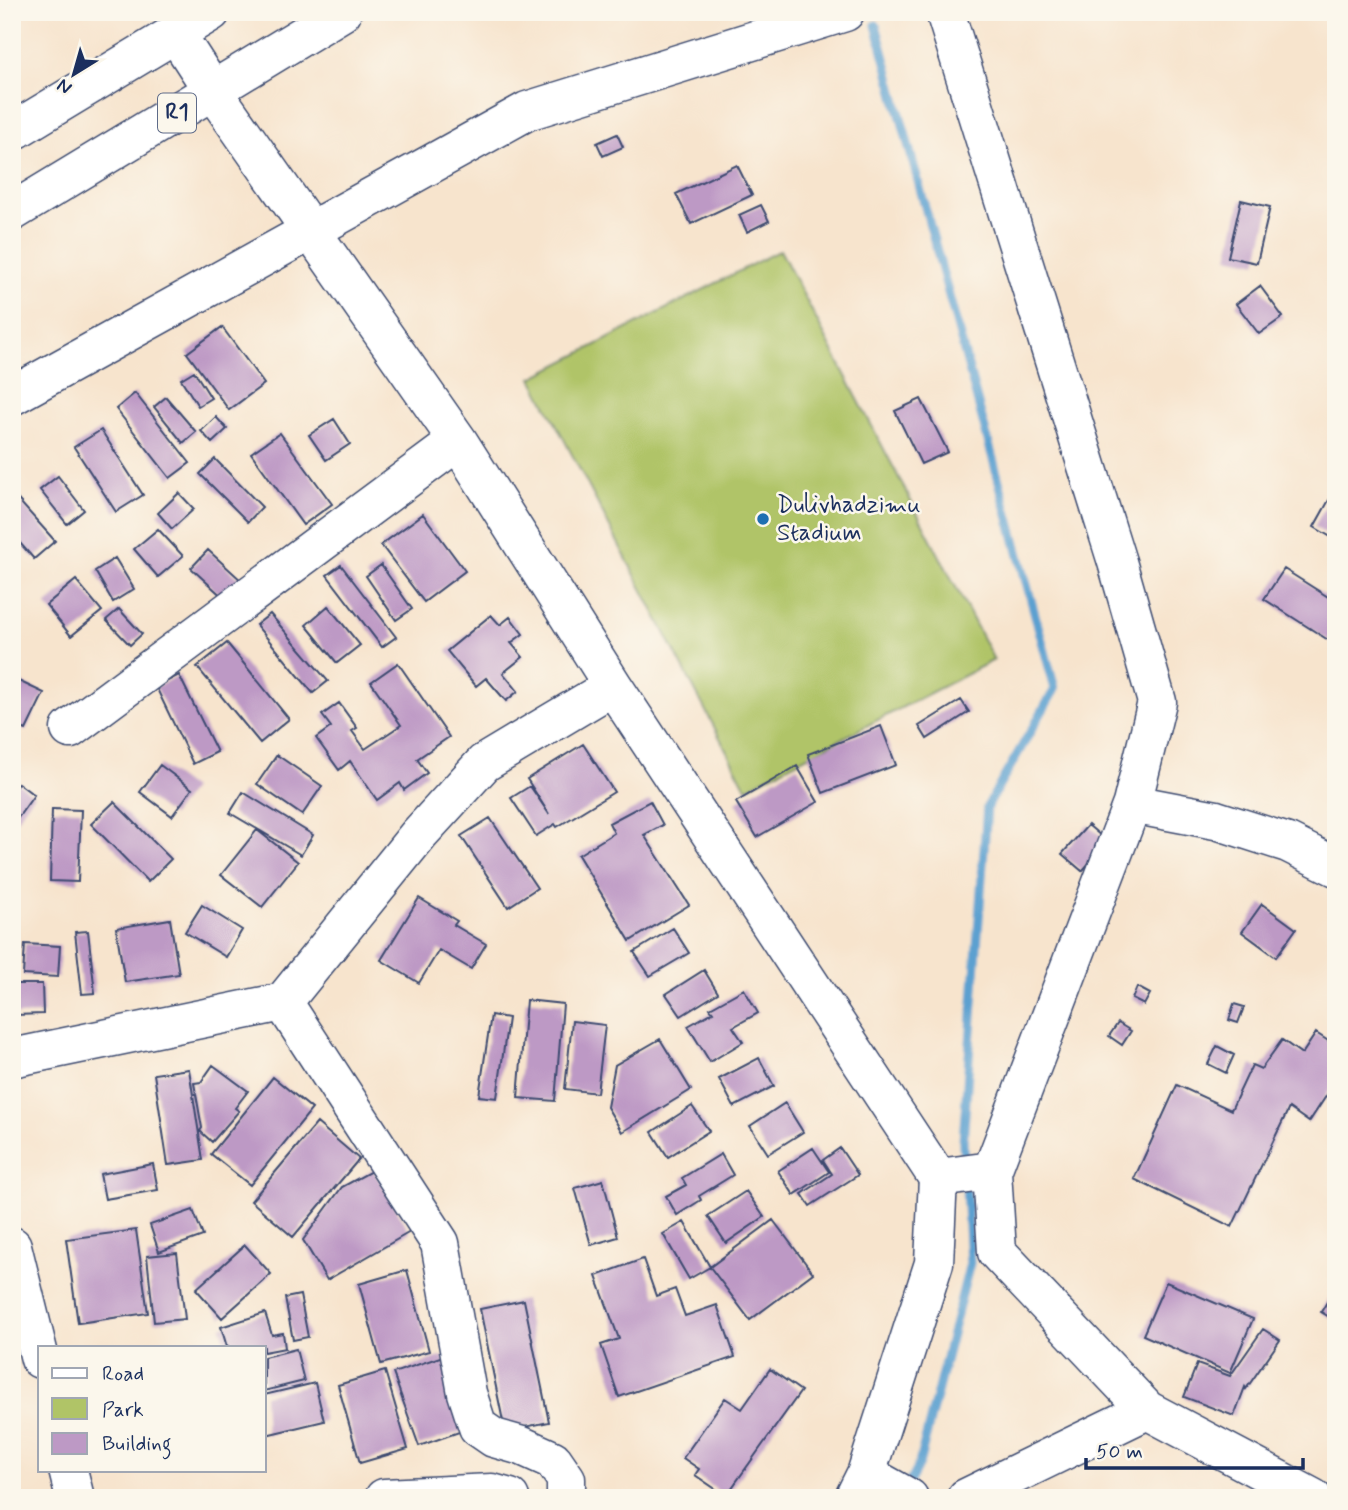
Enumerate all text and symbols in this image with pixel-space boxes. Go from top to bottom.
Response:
north arrow [38,38,108,108]
text: N [52,73,77,100]
road number: R1 [158,94,196,132]
place label: Dulivhadzimu Stadium [777,490,920,549]
marker: Dulivhadzimu Stadium [755,511,771,527]
legend [38,1346,266,1472]
text: Road [102,1360,144,1388]
text: Park [102,1396,144,1424]
scale bar [1086,1426,1302,1470]
text: Building [102,1430,172,1460]
text: 50 m [1096,1438,1143,1466]

